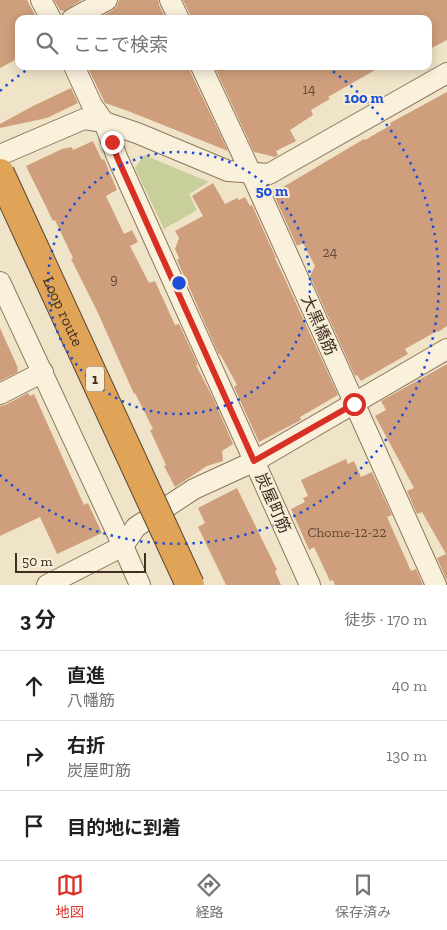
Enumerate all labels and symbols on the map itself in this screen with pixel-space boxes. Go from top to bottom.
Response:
house number: 14 [303,81,316,98]
text: 100 m [344,89,384,107]
route end [101,131,124,154]
text: 50 m [256,182,288,200]
house number: 24 [323,244,338,261]
house number: 9 [110,271,118,288]
street label: Loop route [39,273,88,349]
centre of rings [170,274,188,292]
street label: 大黒橋筋 [297,292,341,358]
road number: 1 [86,366,104,392]
route start [343,393,366,416]
street label: 炭屋町筋 [251,470,295,536]
house number: Chome-12-22 [307,524,387,541]
scale bar [15,550,146,573]

